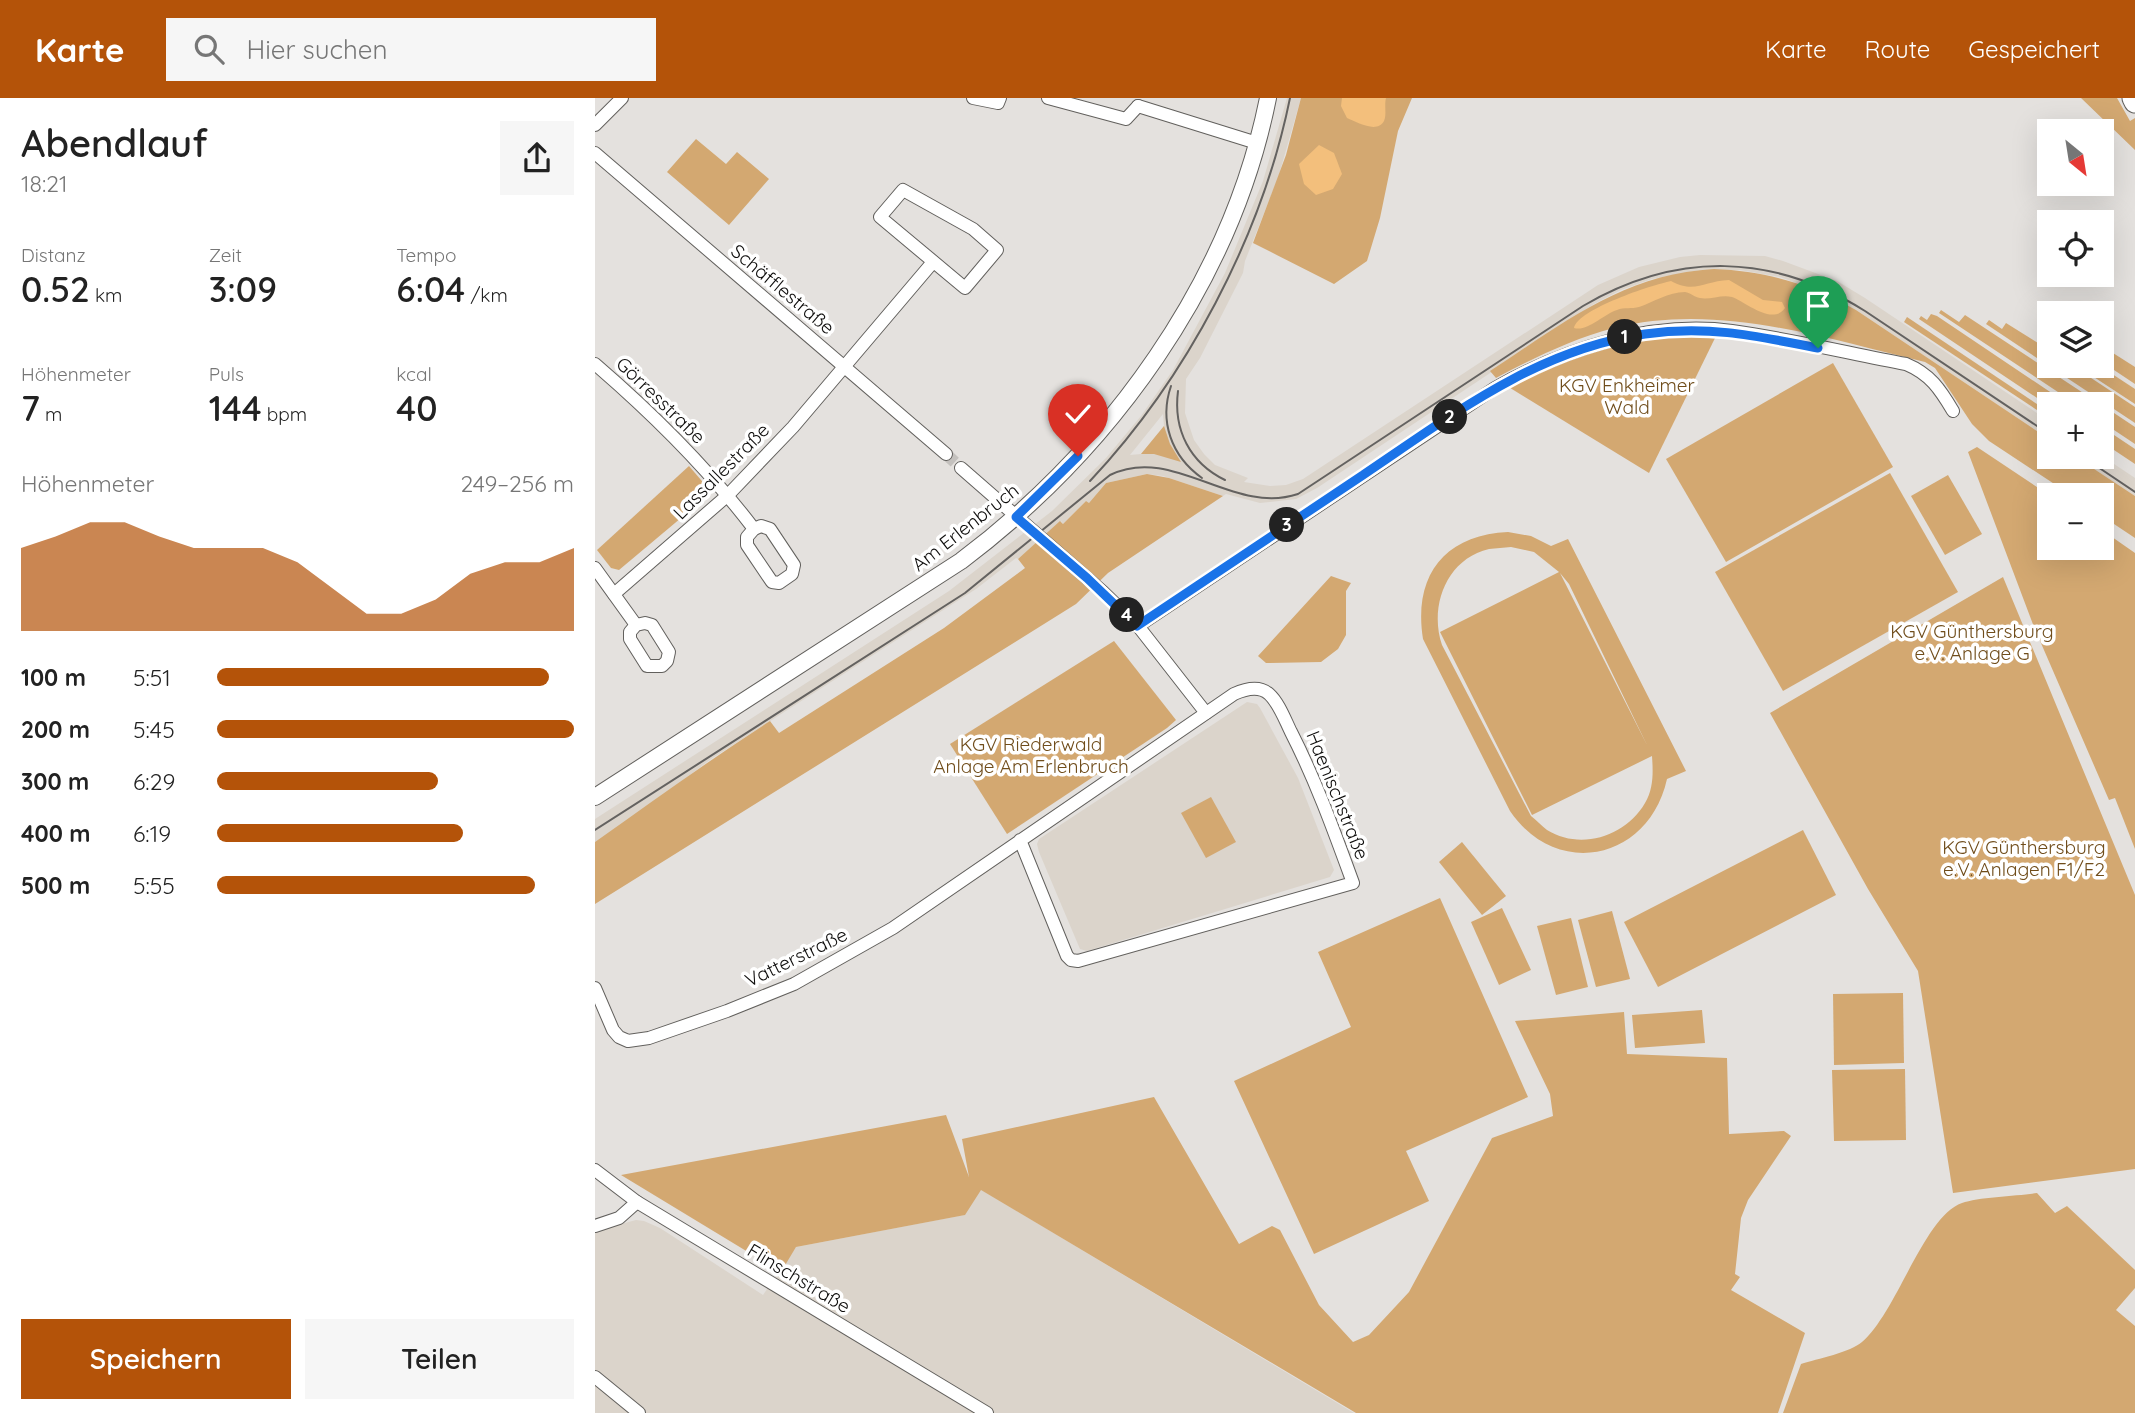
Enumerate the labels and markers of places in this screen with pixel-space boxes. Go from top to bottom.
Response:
pin [1788,276,1848,348]
pin: 1 [1607,320,1643,354]
pin [1048,384,1108,456]
pin: 2 [1433,400,1467,434]
pin: 3 [1269,508,1305,542]
pin: 4 [1109,598,1145,632]

